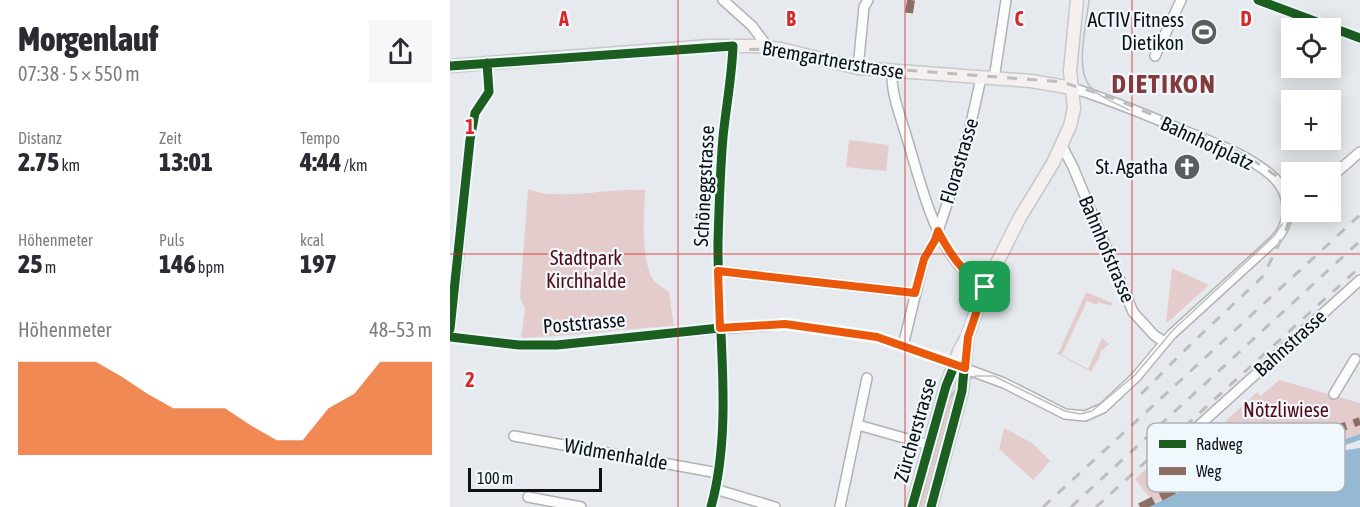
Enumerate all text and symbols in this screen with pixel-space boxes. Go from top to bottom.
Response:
text: A [558,7,569,30]
text: B [786,7,796,30]
text: C [1015,7,1024,30]
text: D [1240,7,1252,30]
place label: ACTIV Fitness Dietikon [1087,8,1184,54]
sports icon: ACTIV Fitness Dietikon [1189,17,1219,47]
map controls [1281,18,1341,222]
button: locate [1281,18,1341,78]
text: Morgenlauf [18,20,158,58]
button: share [369,20,432,83]
street label: Bremgartnerstrasse [761,36,906,83]
text: 07:38 · 5 × 550 m [18,62,140,85]
district label: DIETIKON [1112,69,1216,99]
button: + [1281,90,1341,150]
street label: Bahnhofplatz [1157,111,1257,174]
text: 1 [465,115,475,138]
street label: Florastrasse [935,115,982,206]
street label: Schöneggstrasse [689,125,718,247]
text: Distanz [18,129,62,147]
text: Zeit [159,129,182,147]
text: Tempo [300,129,340,147]
text: 2.75 [18,147,59,177]
text: 13:01 [159,147,213,177]
text: 4:44 [300,147,341,177]
church icon: St. Agatha [1172,152,1202,182]
place label: St. Agatha [1095,155,1168,178]
text: km [59,156,80,174]
text: /km [341,156,367,174]
button: − [1281,162,1341,222]
street label: Bahnhofstrasse [1075,192,1140,306]
text: Höhenmeter [18,231,93,249]
text: Puls [159,231,184,249]
text: kcal [300,231,324,249]
park label: Stadtpark Kirchhalde [546,246,626,292]
text: 25 [18,249,42,279]
text: 146 [159,249,196,279]
text: 197 [300,249,337,279]
text: m [42,258,56,276]
text: bpm [196,258,225,276]
pin [959,261,1010,312]
icon: arrive [968,270,1001,303]
street label: Bahnstrasse [1249,304,1330,381]
street label: Poststrasse [542,307,626,338]
text: Höhenmeter [18,318,112,341]
text: 48–53 m [369,318,432,341]
text: 2 [465,368,475,391]
street label: Zürcherstrasse [889,375,940,485]
park label: Nötzliwiese [1243,398,1329,421]
legend [1147,423,1345,492]
street label: Widmenhalde [563,433,670,474]
text: Radweg [1196,435,1243,454]
text: Weg [1196,462,1221,481]
scale bar [468,465,602,492]
text: 100 m [477,469,513,487]

